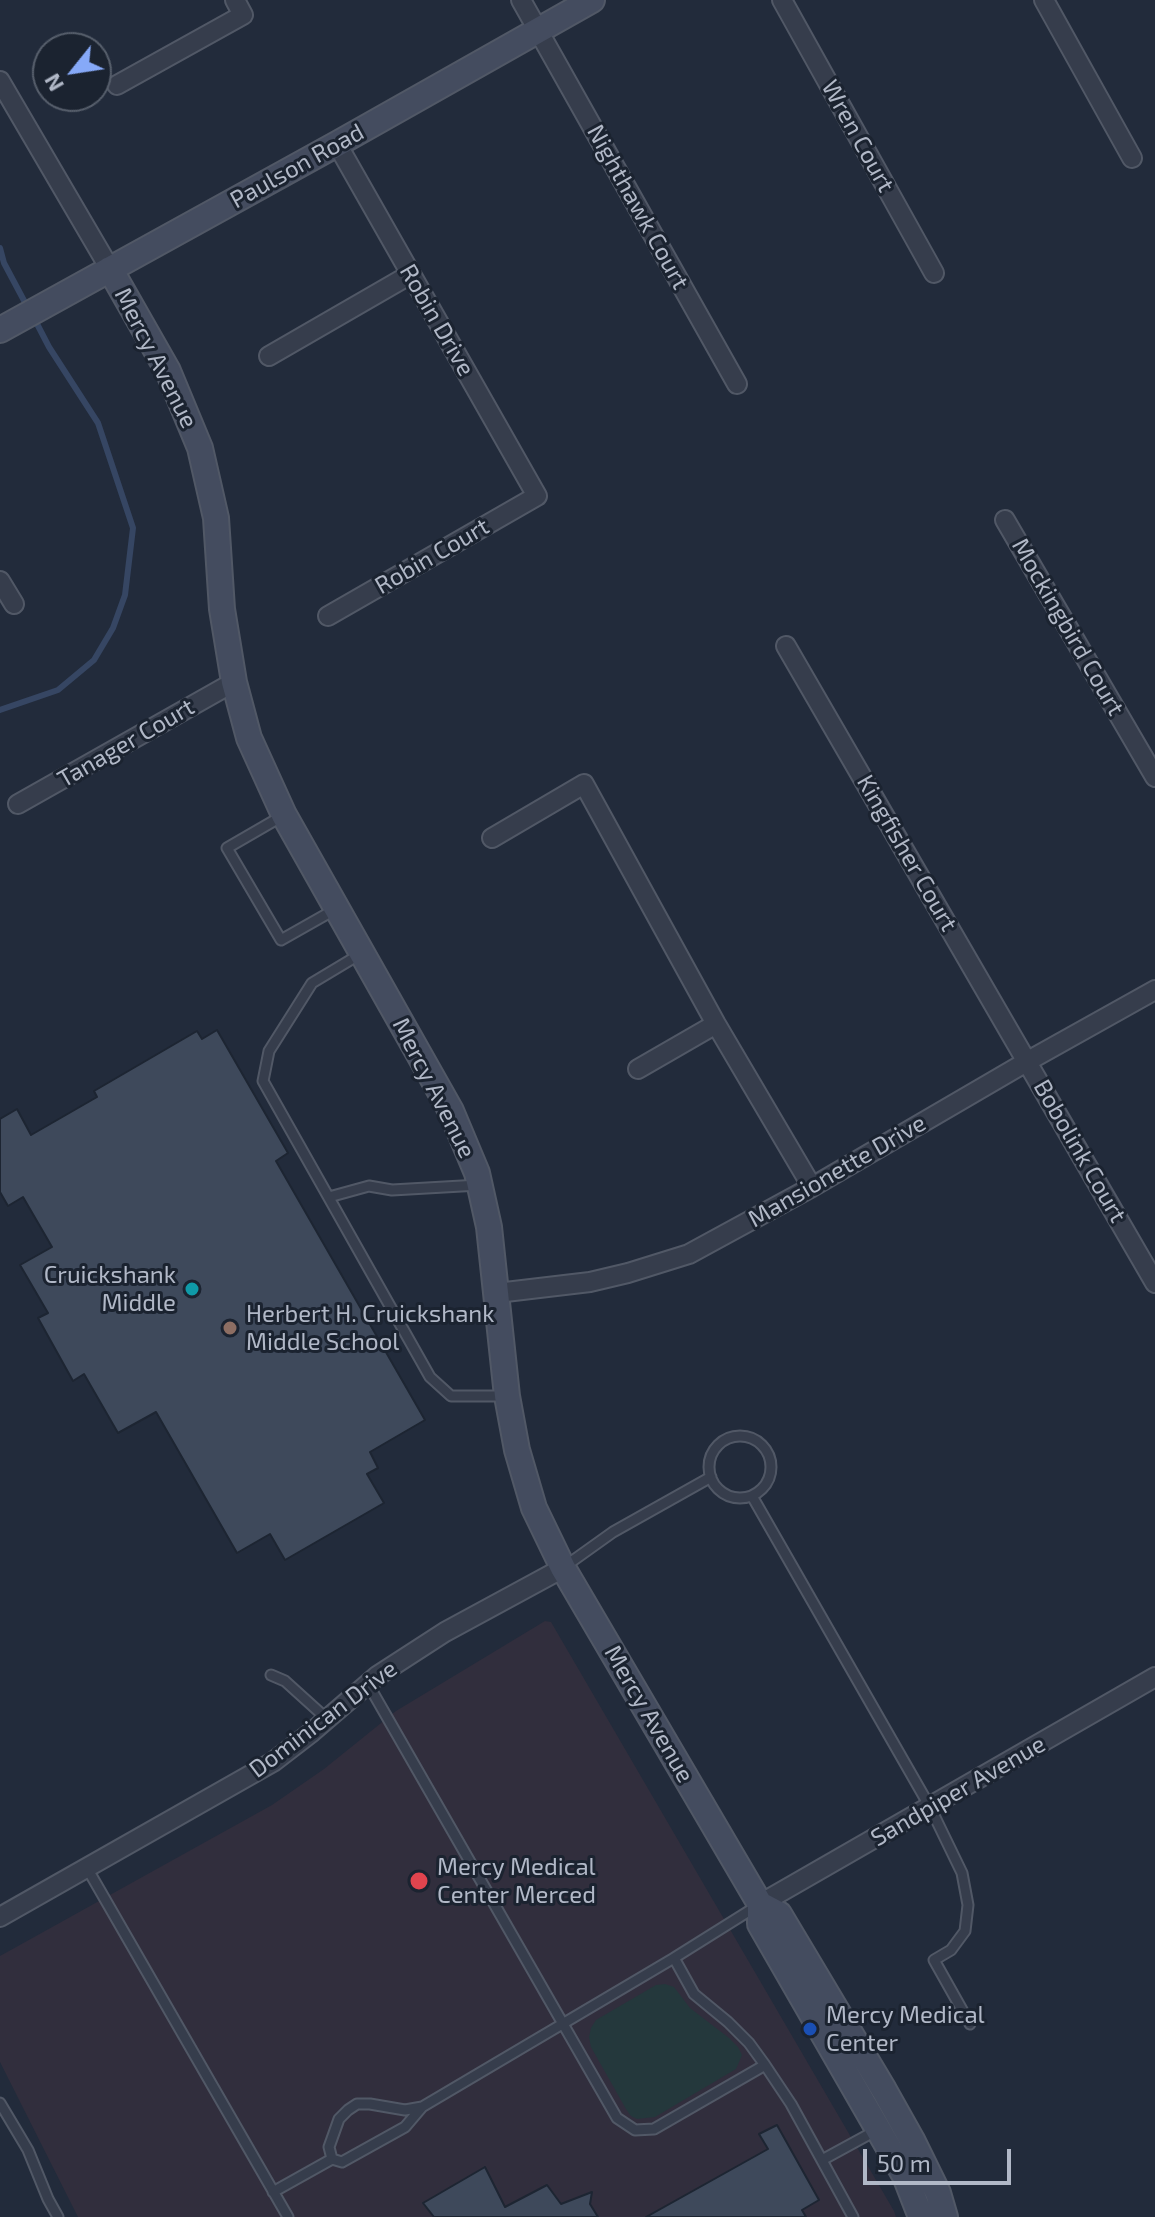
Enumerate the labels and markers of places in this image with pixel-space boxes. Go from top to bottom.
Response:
place label: Cruickshank Middle [44,1261,176,1317]
marker: Cruickshank Middle [183,1280,201,1298]
place label: Herbert H. Cruickshank Middle School [246,1300,494,1356]
marker: Herbert H. Cruickshank Middle School [221,1319,239,1337]
place label: Mercy Medical Center Merced [437,1853,596,1909]
marker: Mercy Medical Center Merced [408,1870,430,1892]
place label: Mercy Medical Center [826,2001,985,2057]
marker: Mercy Medical Center [801,2020,819,2038]

